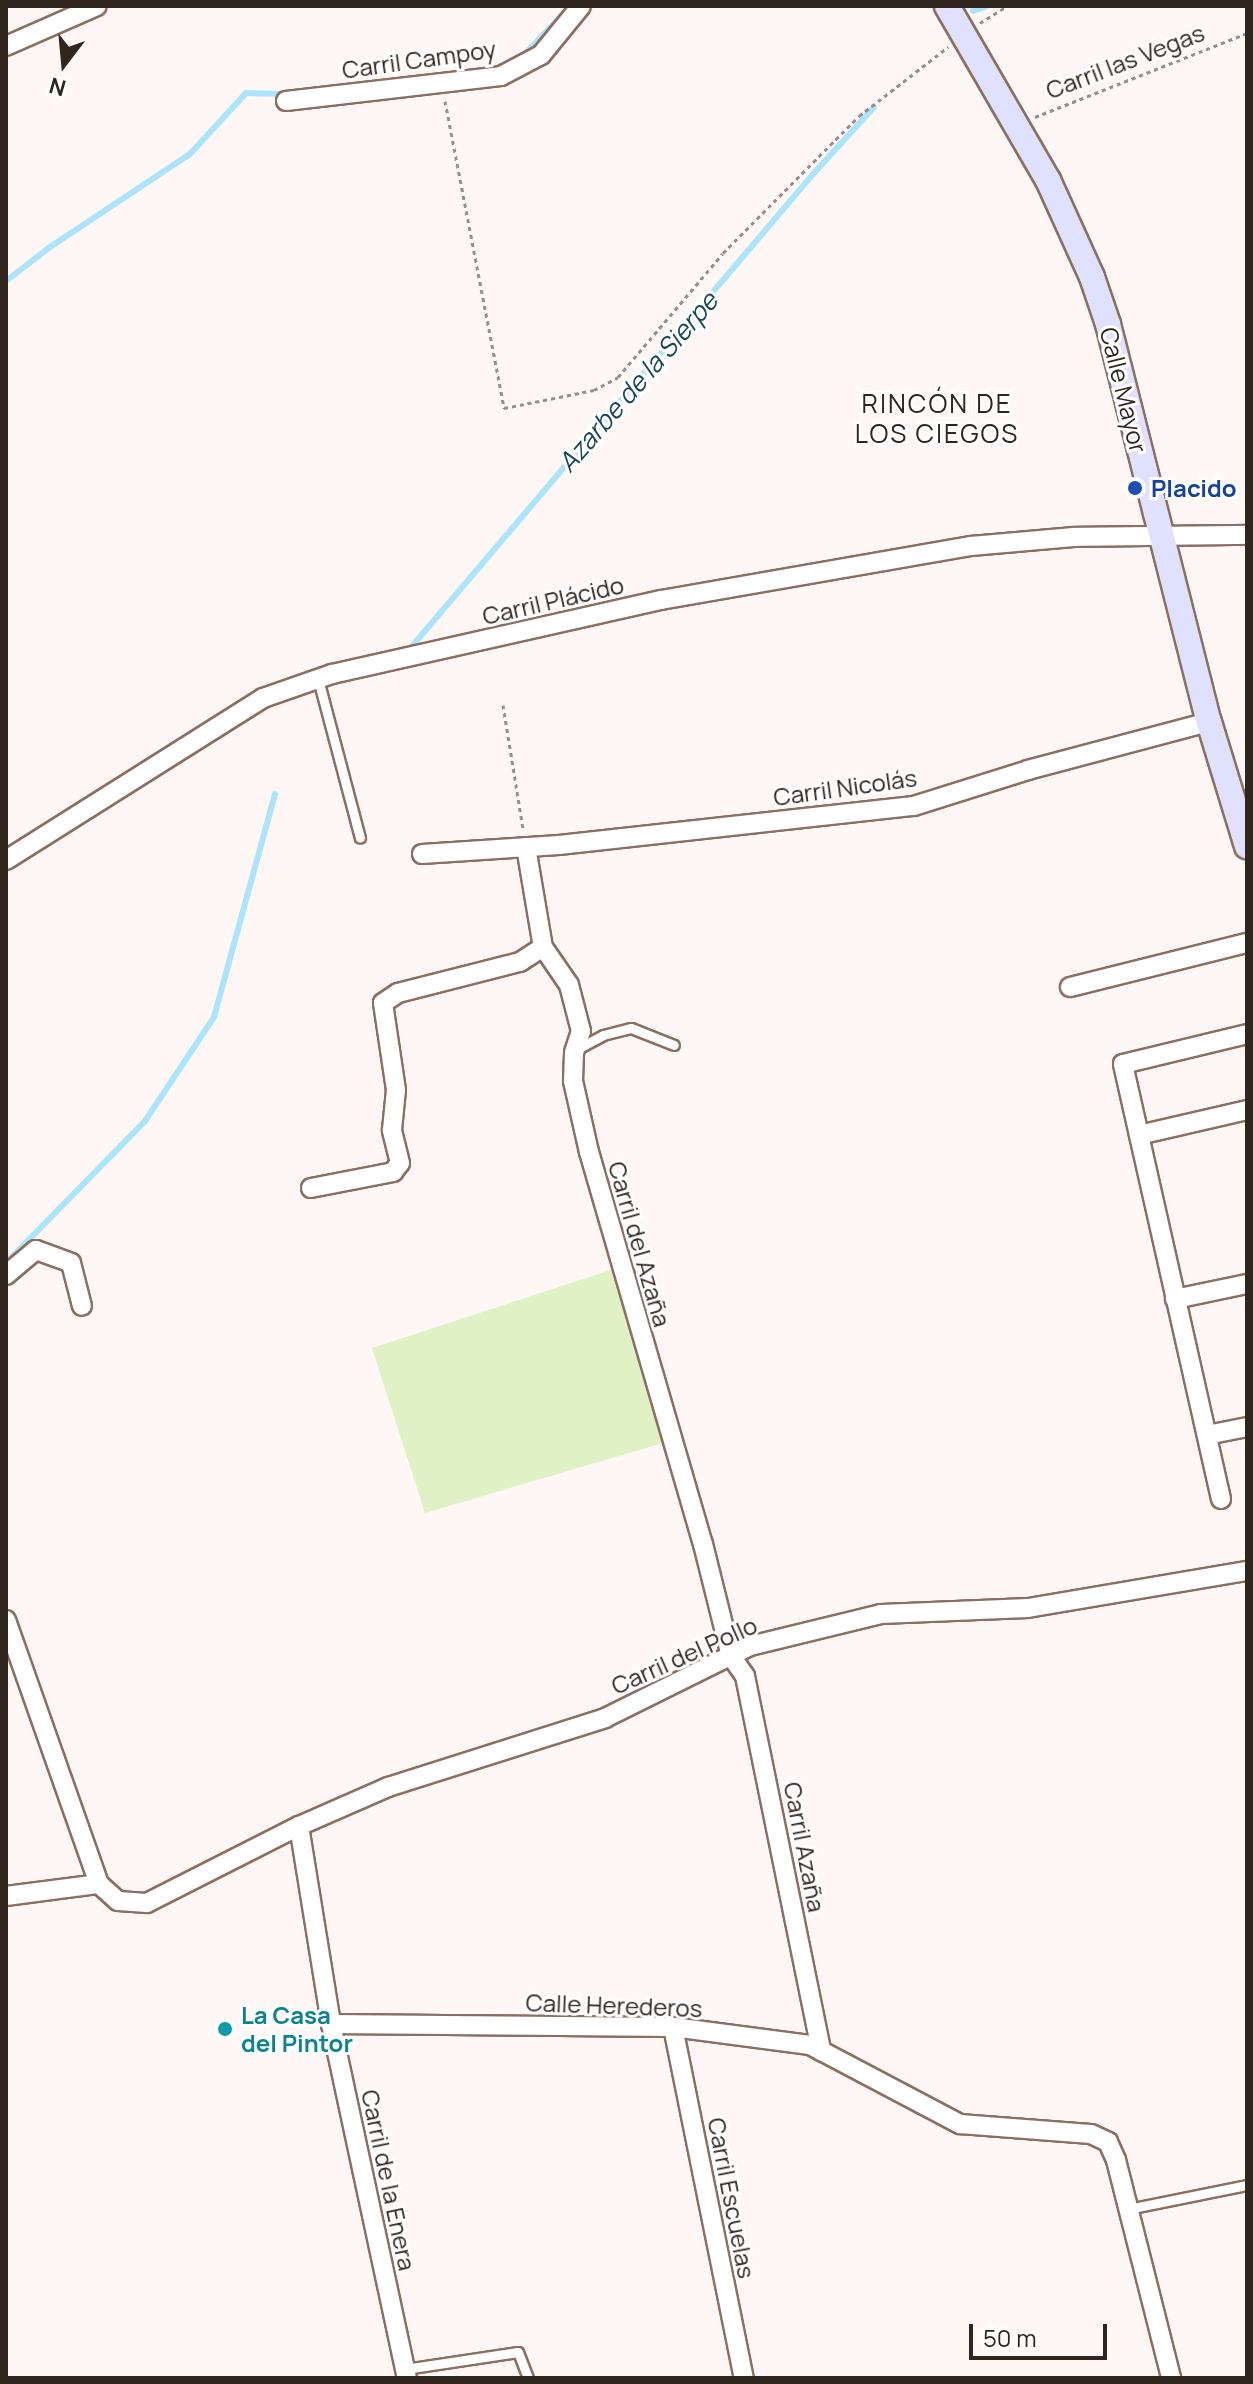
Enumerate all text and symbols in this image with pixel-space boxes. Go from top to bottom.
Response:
street label: Carril las Vegas [1042,18,1208,104]
north arrow [24,24,104,104]
street label: Carril Campoy [340,34,498,84]
text: N [46,70,69,104]
water label: Azarbe de la Sierpe [551,286,725,478]
street label: Calle Mayor [1095,324,1153,456]
district label: RINCÓN DE LOS CIEGOS [855,388,1019,450]
place label: Placido [1151,474,1237,502]
marker: Placido [1126,479,1144,497]
street label: Carril Plácido [480,570,626,630]
street label: Carril Nicolás [771,763,919,811]
street label: Carril del Azaña [603,1158,677,1330]
street label: Carril del Pollo [607,1610,761,1700]
street label: Carril Azaña [778,1780,832,1914]
street label: Calle Herederos [525,1988,703,2022]
place label: La Casa del Pintor [241,2001,353,2057]
marker: La Casa del Pintor [216,2020,234,2038]
street label: Carril de la Enera [356,2087,422,2273]
street label: Carril Escuelas [702,2115,762,2281]
scale bar [973,2308,1111,2358]
text: 50 m [983,2321,1037,2354]

